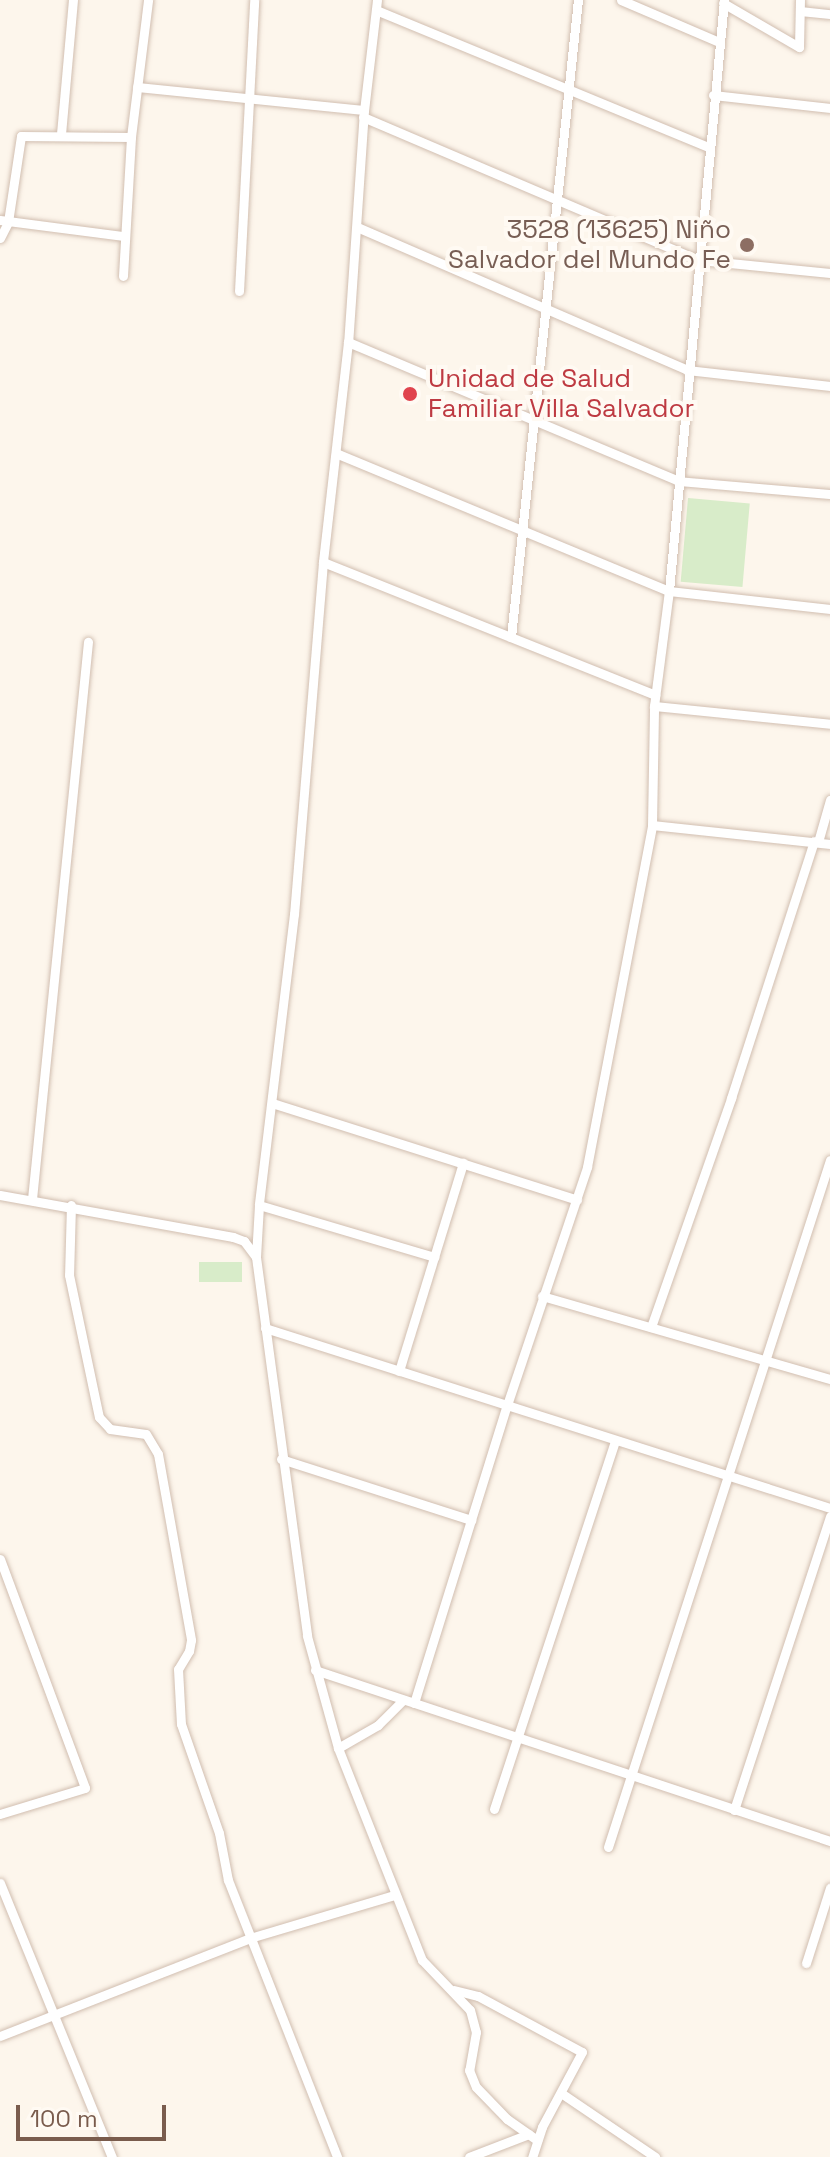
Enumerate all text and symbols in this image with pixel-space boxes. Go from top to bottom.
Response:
place label: 3528 (13625) Niño Salvador del Mundo Fe [448,214,731,276]
marker: 3528 (13625) Niño Salvador del Mundo Fe [738,236,756,254]
place label: Unidad de Salud Familiar Villa Salvador [428,363,695,424]
marker: Unidad de Salud Familiar Villa Salvador [399,383,421,405]
scale bar [20,2089,170,2139]
text: 100 m [30,2103,98,2134]

